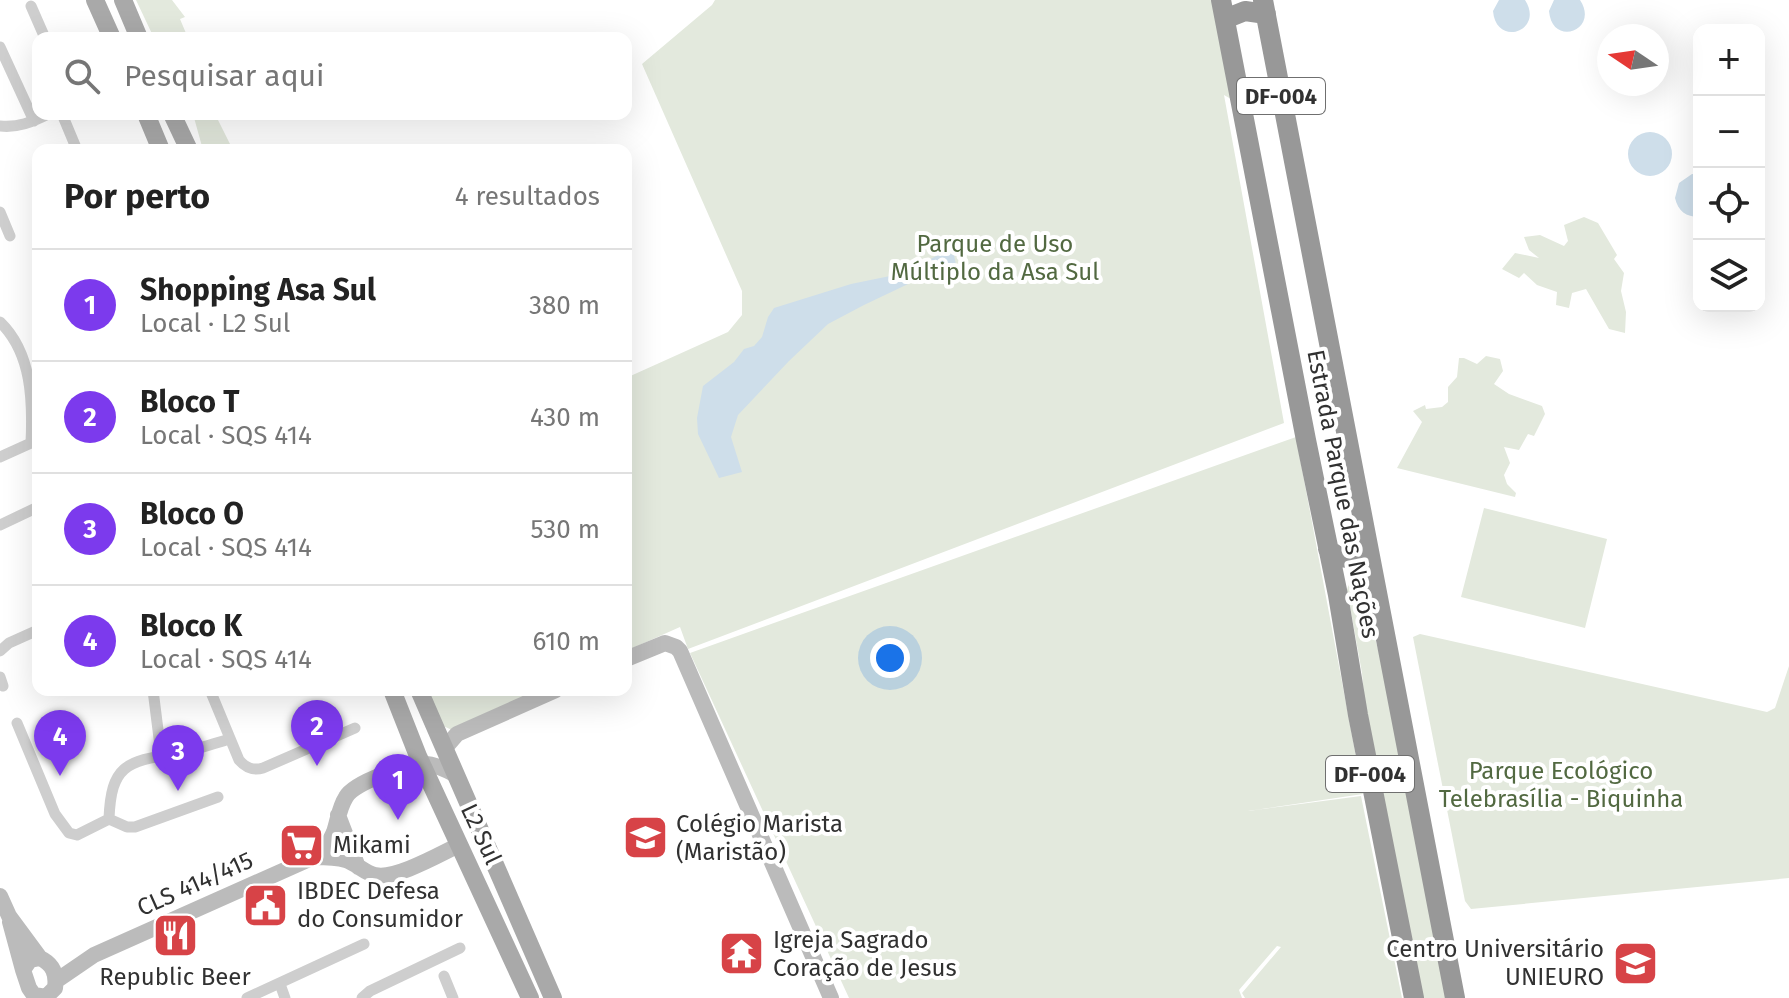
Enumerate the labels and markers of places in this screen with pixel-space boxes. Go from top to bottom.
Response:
pin: 2 [291,700,343,766]
pin: 4 [34,710,86,776]
pin: 3 [152,725,204,791]
pin: 1 [372,754,424,820]
place label: Colégio Marista (Maristão) [676,810,843,866]
school or university icon: Colégio Marista (Maristão) [621,814,669,862]
supermarket icon: Mikami [278,821,326,869]
place label: Mikami [333,831,411,859]
place label: IBDEC Defesa do Consumidor [297,877,464,933]
public building icon: IBDEC Defesa do Consumidor [242,881,290,929]
restaurant icon: Republic Beer [151,911,199,959]
place label: Igreja Sagrado Coração de Jesus [773,926,957,982]
temple icon: Igreja Sagrado Coração de Jesus [718,930,766,978]
place label: Centro Universitário UNIEURO [1386,935,1604,991]
school or university icon: Centro Universitário UNIEURO [1611,939,1659,987]
place label: Republic Beer [99,963,251,991]

